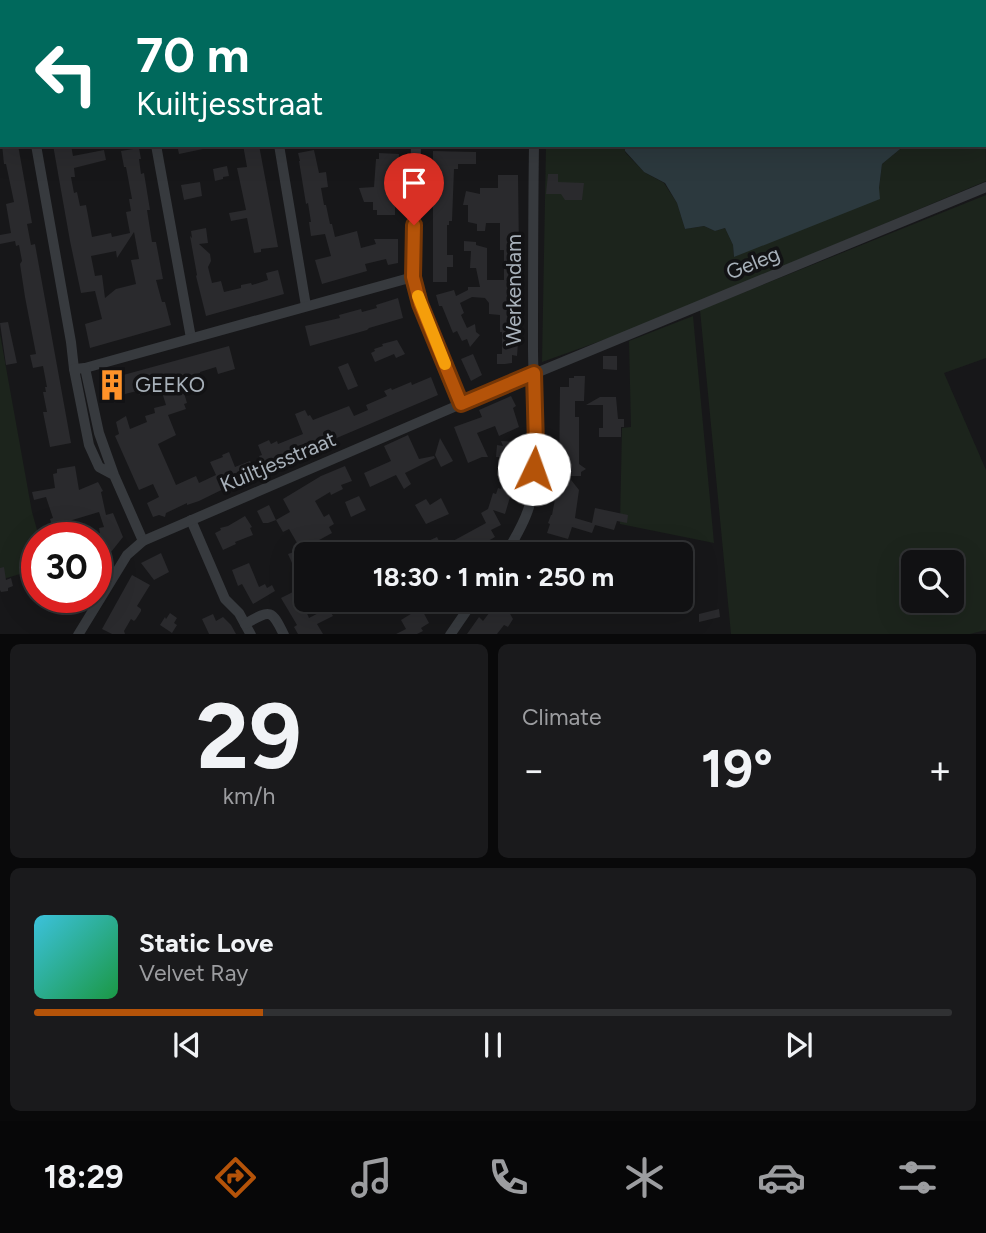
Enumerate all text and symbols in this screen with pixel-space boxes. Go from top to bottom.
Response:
text: 70 m [136,25,249,84]
icon: left [21,28,112,119]
text: Kuiltjesstraat [136,85,323,123]
pin [384,153,444,225]
icon: arrive [395,164,433,202]
street label: Werkendam [501,234,526,346]
street label: Geleg [722,240,783,285]
building icon: GEEKO [95,368,129,402]
place label: GEEKO [135,372,205,397]
street label: Kuiltjesstraat [216,426,339,497]
position arrow [497,432,571,506]
speed limit sign: 30 [21,522,112,613]
map controls [901,550,964,613]
button: search [901,550,964,613]
text: 18:30 · 1 min · 250 m [373,561,614,593]
text: 29 [196,682,302,791]
text: Climate [522,703,601,731]
text: 19° [701,738,773,800]
text: − [522,747,546,793]
text: + [928,747,952,793]
text: km/h [223,782,275,810]
text: Static Love [139,927,273,959]
text: Velvet Ray [139,959,248,987]
icon: previous [168,1026,206,1064]
icon: pause [474,1026,512,1064]
icon: next [780,1026,818,1064]
icon: directions [211,1153,260,1202]
icon: music [347,1153,396,1202]
icon: phone [484,1153,533,1202]
icon: climate [620,1153,669,1202]
icon: car [757,1153,806,1202]
icon: filters [893,1153,942,1202]
text: 18:29 [44,1158,124,1196]

